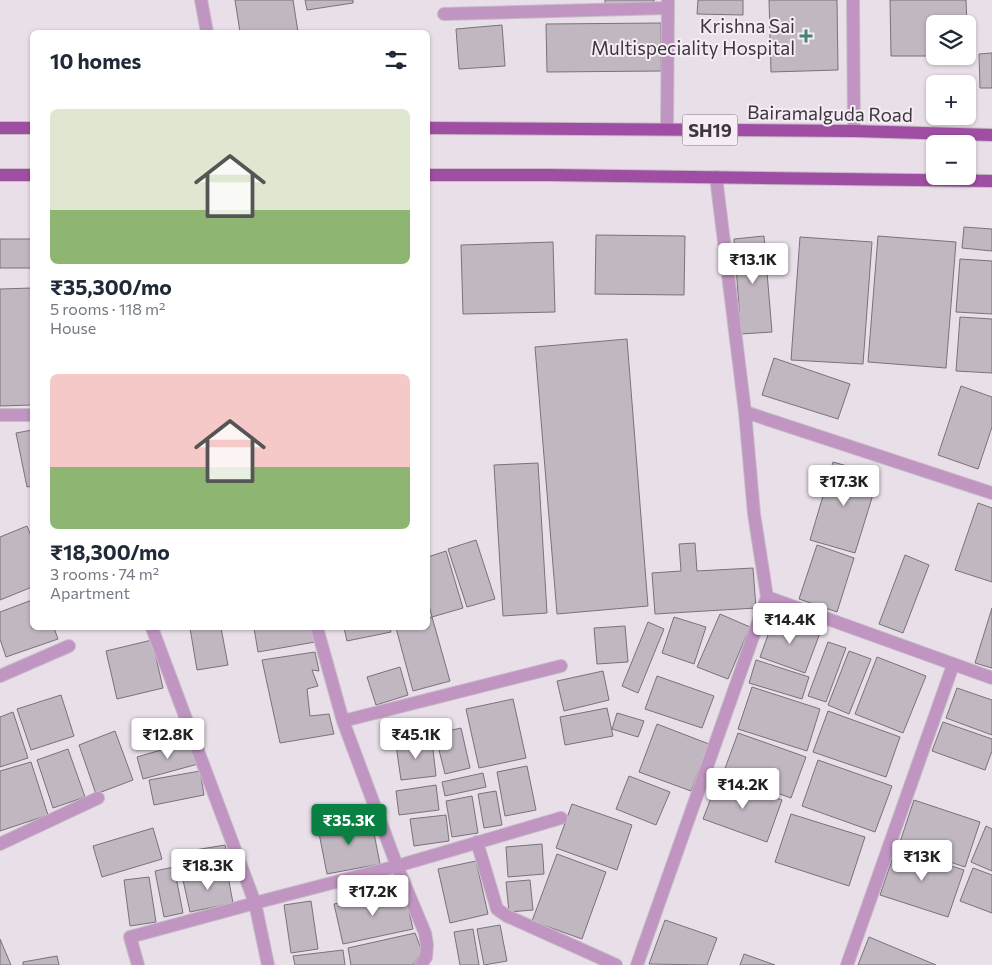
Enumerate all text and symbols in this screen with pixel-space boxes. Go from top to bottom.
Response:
place label: Krishna Sai Multispeciality Hospital [591,14,795,59]
map controls [926,15,976,185]
button: layers [926,15,976,65]
marker: Krishna Sai Multispeciality Hospital [799,29,813,43]
icon: filters [382,46,410,74]
text: 10 homes [50,48,141,73]
button: + [926,75,976,125]
street label: Bairamalguda Road [747,100,913,126]
road number: SH19 [682,114,738,146]
button: − [926,135,976,185]
icon: home [185,141,275,231]
pin: ₹13.1K [712,242,794,285]
text: ₹13.1K [729,249,777,268]
text: ₹35,300/mo [50,274,172,299]
text: 5 rooms · 118 m² [50,299,165,318]
text: House [50,318,96,337]
icon: home [185,406,275,496]
pin: ₹17.3K [803,464,885,507]
text: ₹17.3K [819,471,869,490]
text: ₹18,300/mo [50,539,170,564]
text: 3 rooms · 74 m² [50,564,159,583]
text: Apartment [50,583,130,602]
pin: ₹14.4K [749,602,831,645]
text: ₹14.4K [764,609,816,628]
pin: ₹12.8K [127,718,209,760]
pin: ₹45.1K [375,718,457,760]
text: ₹12.8K [142,724,194,743]
text: ₹45.1K [391,724,441,743]
pin: ₹14.2K [702,768,784,810]
text: ₹14.2K [717,774,769,793]
pin: ₹35.3K [308,804,390,846]
text: ₹35.3K [322,810,376,829]
pin: ₹13K [892,840,952,882]
text: ₹13K [903,846,941,865]
pin: ₹18.3K [167,848,249,891]
text: ₹18.3K [182,855,234,874]
pin: ₹17.2K [332,874,414,917]
text: ₹17.2K [348,881,398,900]

